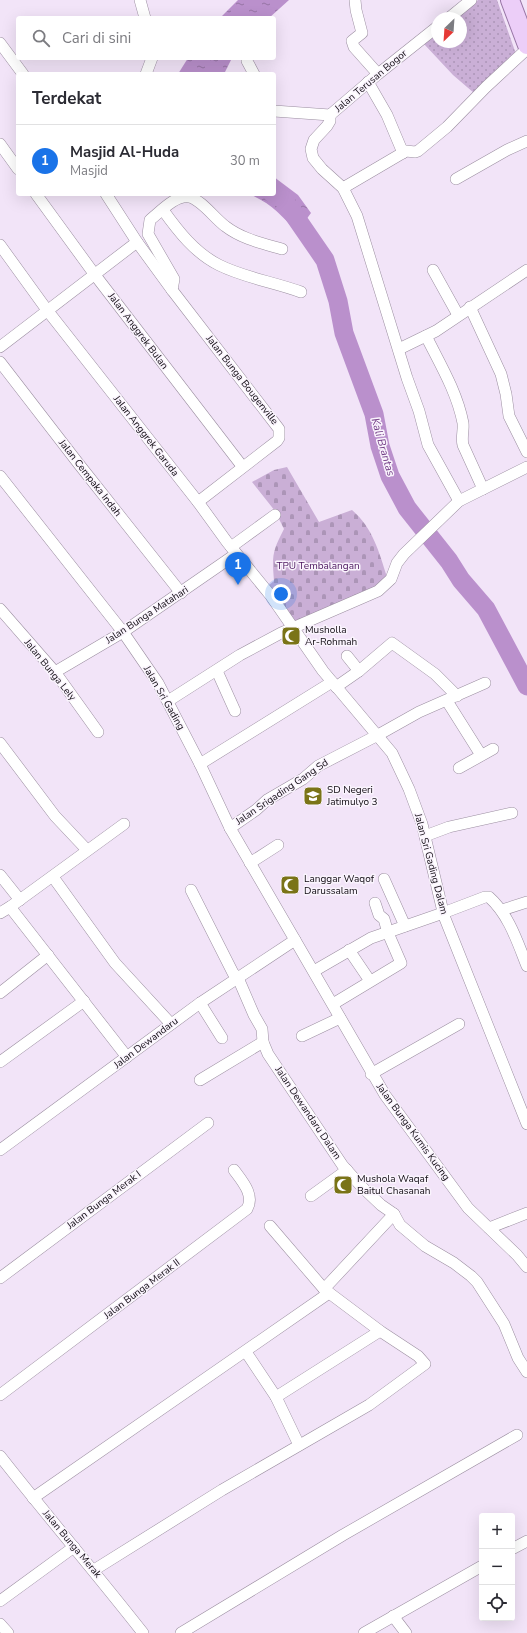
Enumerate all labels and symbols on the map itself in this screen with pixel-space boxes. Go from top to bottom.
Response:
north arrow [431,12,467,48]
street label: Jalan Terusan Bogor [331,46,410,116]
street label: Jalan Anggrek Bulan [104,289,171,372]
street label: Jalan Bunga Bougenville [202,331,281,428]
street label: Jalan Anggrek Garuda [109,392,182,479]
water label: Kali Brantas [368,416,398,478]
street label: Jalan Cempaka Indah [55,436,125,519]
pin: 1 [225,552,251,585]
park label: TPU Tembalangan [276,559,360,573]
street label: Jalan Bunga Matahari [102,583,191,648]
your location [271,584,291,604]
place label: Musholla Ar-Rohmah [305,623,357,649]
mosque icon: Musholla Ar-Rohmah [280,625,302,647]
street label: Jalan Bunga Lely [20,635,80,704]
street label: Jalan Sri Gading [139,662,188,733]
street label: Jalan Srigading Gang Sd [232,756,331,829]
place label: SD Negeri Jatimulyo 3 [326,783,378,809]
school or university icon: SD Negeri Jatimulyo 3 [302,785,324,807]
street label: Jalan Sri Gading Dalam [411,811,451,916]
place label: Langgar Waqof Darussalam [304,872,375,898]
mosque icon: Langgar Waqof Darussalam [279,874,301,896]
street label: Jalan Dewandaru [110,1014,181,1072]
street label: Jalan Dewandaru Dalam [271,1063,344,1162]
street label: Jalan Bunga Kumis Kucing [372,1080,453,1184]
street label: Jalan Bunga Merak I [63,1167,144,1233]
place label: Mushola Waqaf Baitul Chasanah [357,1172,431,1198]
mosque icon: Mushola Waqaf Baitul Chasanah [332,1174,354,1196]
street label: Jalan Bunga Merak II [100,1256,183,1323]
street label: Jalan Bunga Merak [39,1506,105,1582]

